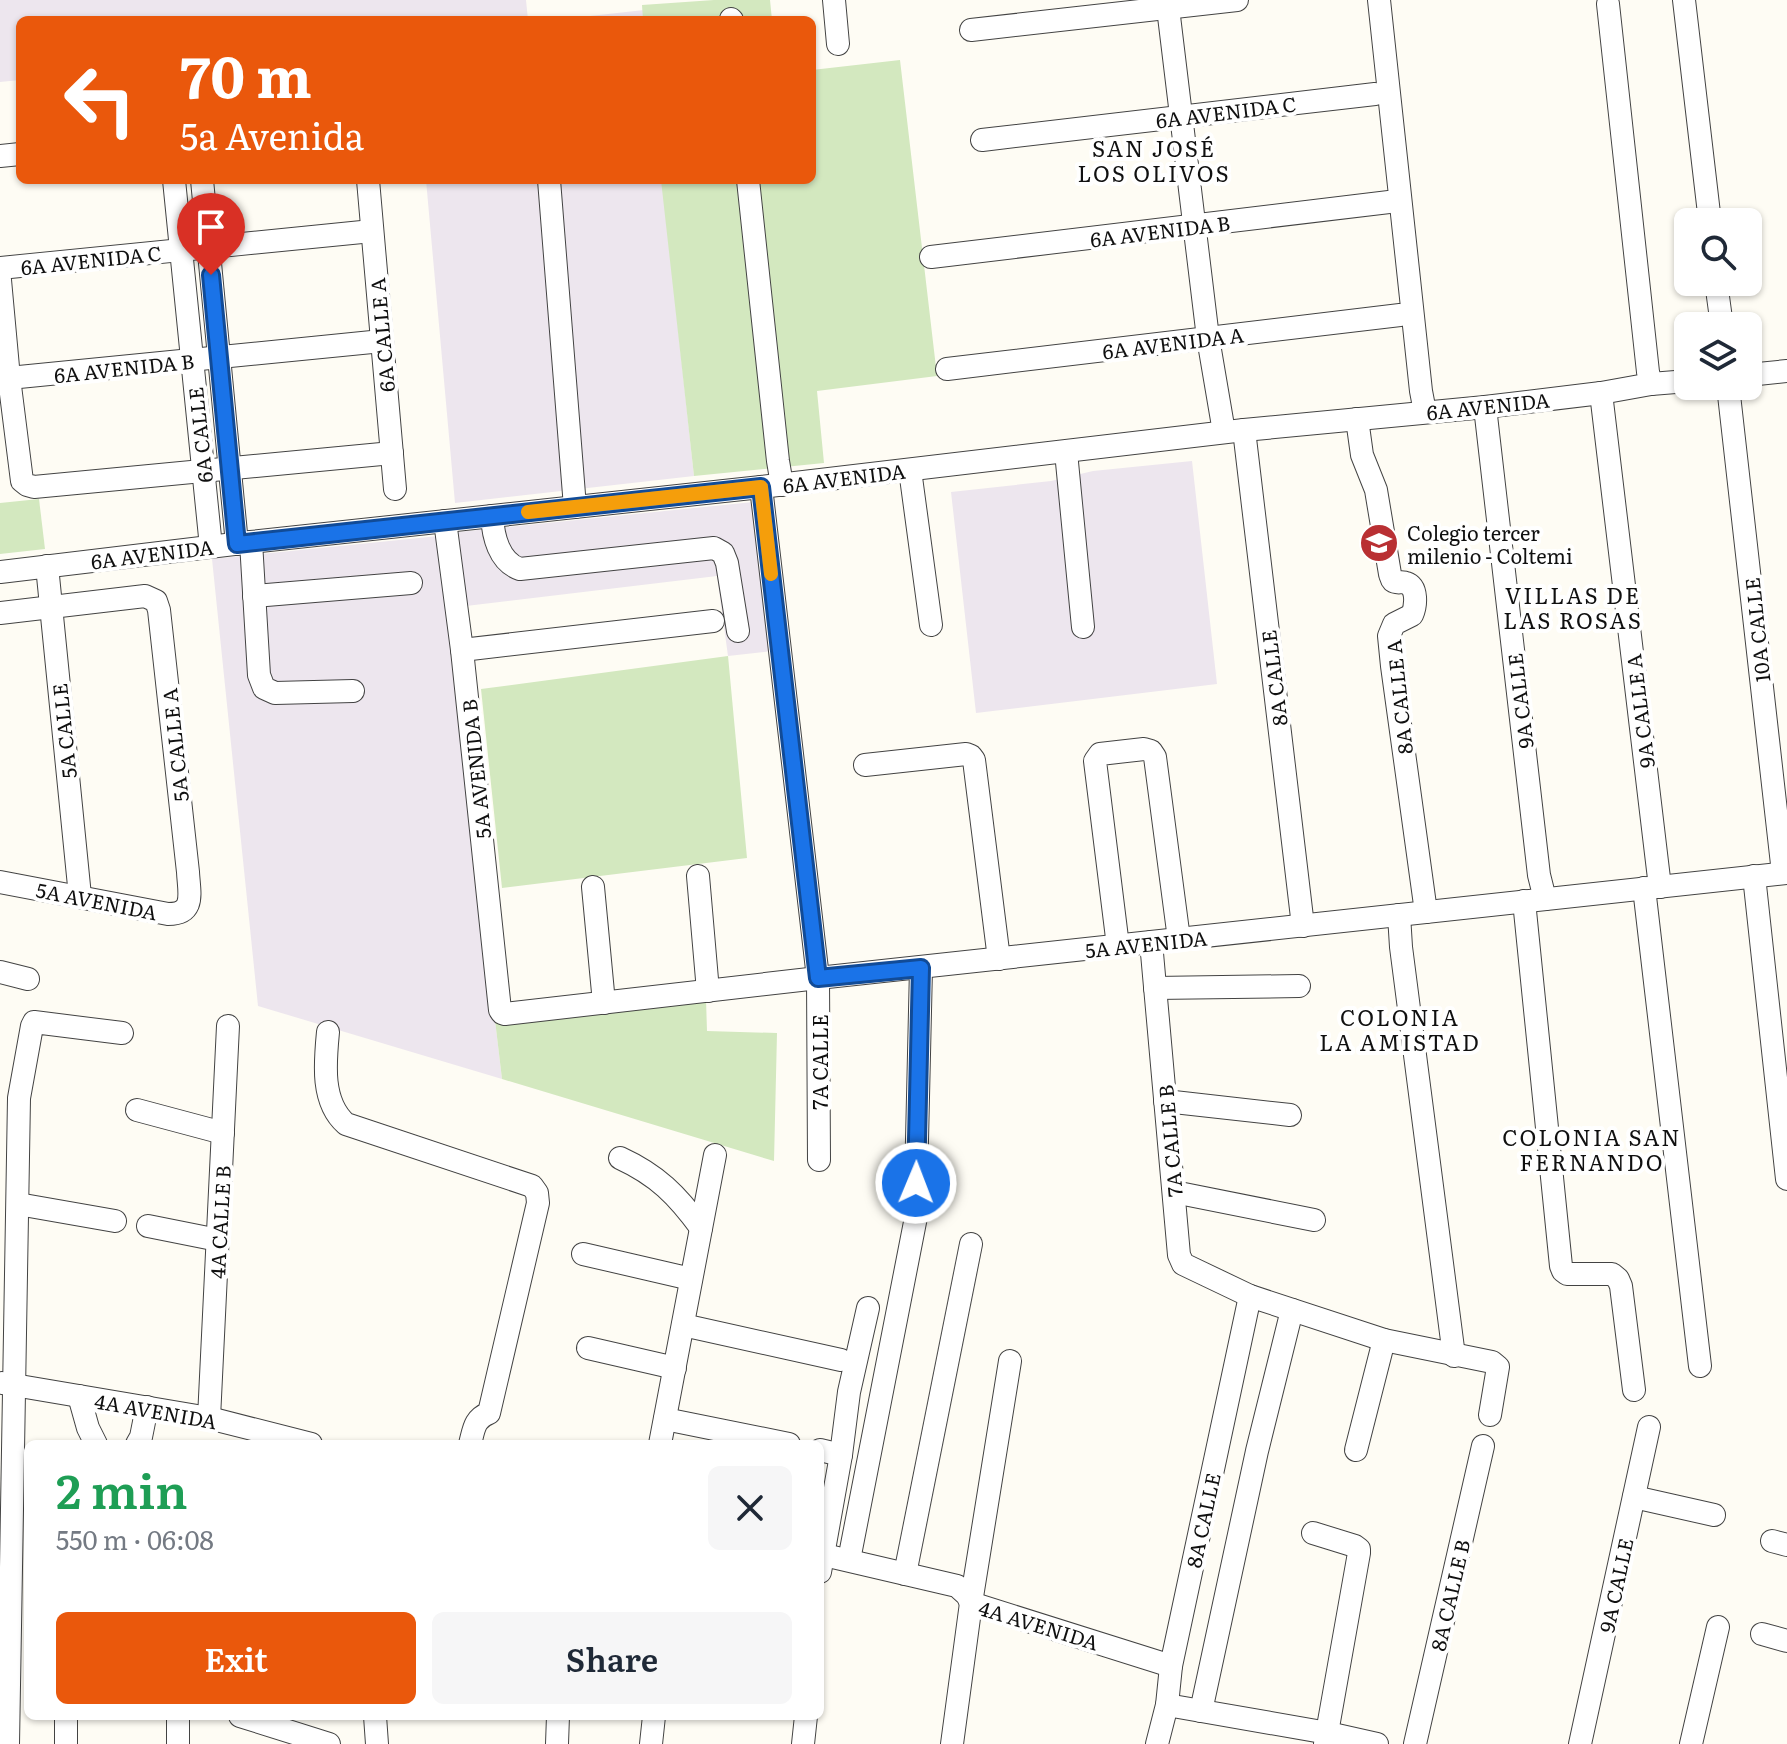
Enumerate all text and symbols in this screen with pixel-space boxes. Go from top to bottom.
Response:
text: 70 m [180,32,312,115]
icon: left [48,48,152,152]
street label: 6A AVENIDA C [1154,88,1298,134]
text: 5a Avenida [180,108,364,161]
district label: SAN JOSÉ LOS OLIVOS [1077,131,1231,189]
pin [177,193,245,275]
icon: arrive [189,205,233,249]
street label: 6A AVENIDA B [1088,207,1232,253]
map controls [1674,208,1762,400]
button: search [1674,208,1762,296]
street label: 6A AVENIDA C [19,237,163,281]
street label: 6A CALLE A [361,276,401,393]
button: layers [1674,312,1762,400]
street label: 6A AVENIDA A [1101,318,1246,366]
street label: 6A AVENIDA B [53,345,195,389]
street label: 6A AVENIDA [1425,384,1551,426]
street label: 6A CALLE [179,386,219,484]
street label: 6A AVENIDA [781,455,907,499]
place label: Colegio tercer milenio - Coltemi [1407,517,1573,570]
school or university icon: Colegio tercer milenio - Coltemi [1358,522,1400,564]
street label: 6A AVENIDA [89,531,215,575]
street label: 10A CALLE [1736,576,1776,684]
district label: VILLAS DE LAS ROSAS [1503,578,1643,636]
street label: 8A CALLE [1252,628,1294,728]
street label: 8A CALLE A [1377,638,1419,756]
street label: 9A CALLE [1498,652,1540,750]
street label: 9A CALLE A [1617,652,1661,770]
street label: 5A CALLE [43,682,83,780]
street label: 5A CALLE A [153,686,195,803]
street label: 5A AVENIDA B [453,698,497,840]
street label: 5A AVENIDA [34,874,160,926]
street label: 5A AVENIDA [1083,922,1209,964]
district label: COLONIA LA AMISTAD [1319,1000,1481,1058]
street label: 7A CALLE [804,1014,834,1110]
street label: 7A CALLE B [1149,1084,1189,1198]
district label: COLONIA SAN FERNANDO [1502,1120,1682,1178]
position arrow [874,1141,958,1225]
street label: 4A CALLE B [201,1165,237,1279]
street label: 4A AVENIDA [93,1384,220,1436]
text: 2 min [56,1453,188,1524]
button: close [708,1466,792,1550]
street label: 8A CALLE [1177,1470,1227,1570]
text: 550 m · 06:08 [56,1519,214,1558]
street label: 9A CALLE [1590,1535,1640,1635]
street label: 8A CALLE B [1422,1536,1476,1654]
street label: 4A AVENIDA [976,1592,1103,1657]
button: Exit [56,1612,416,1704]
button: Share [432,1612,792,1704]

